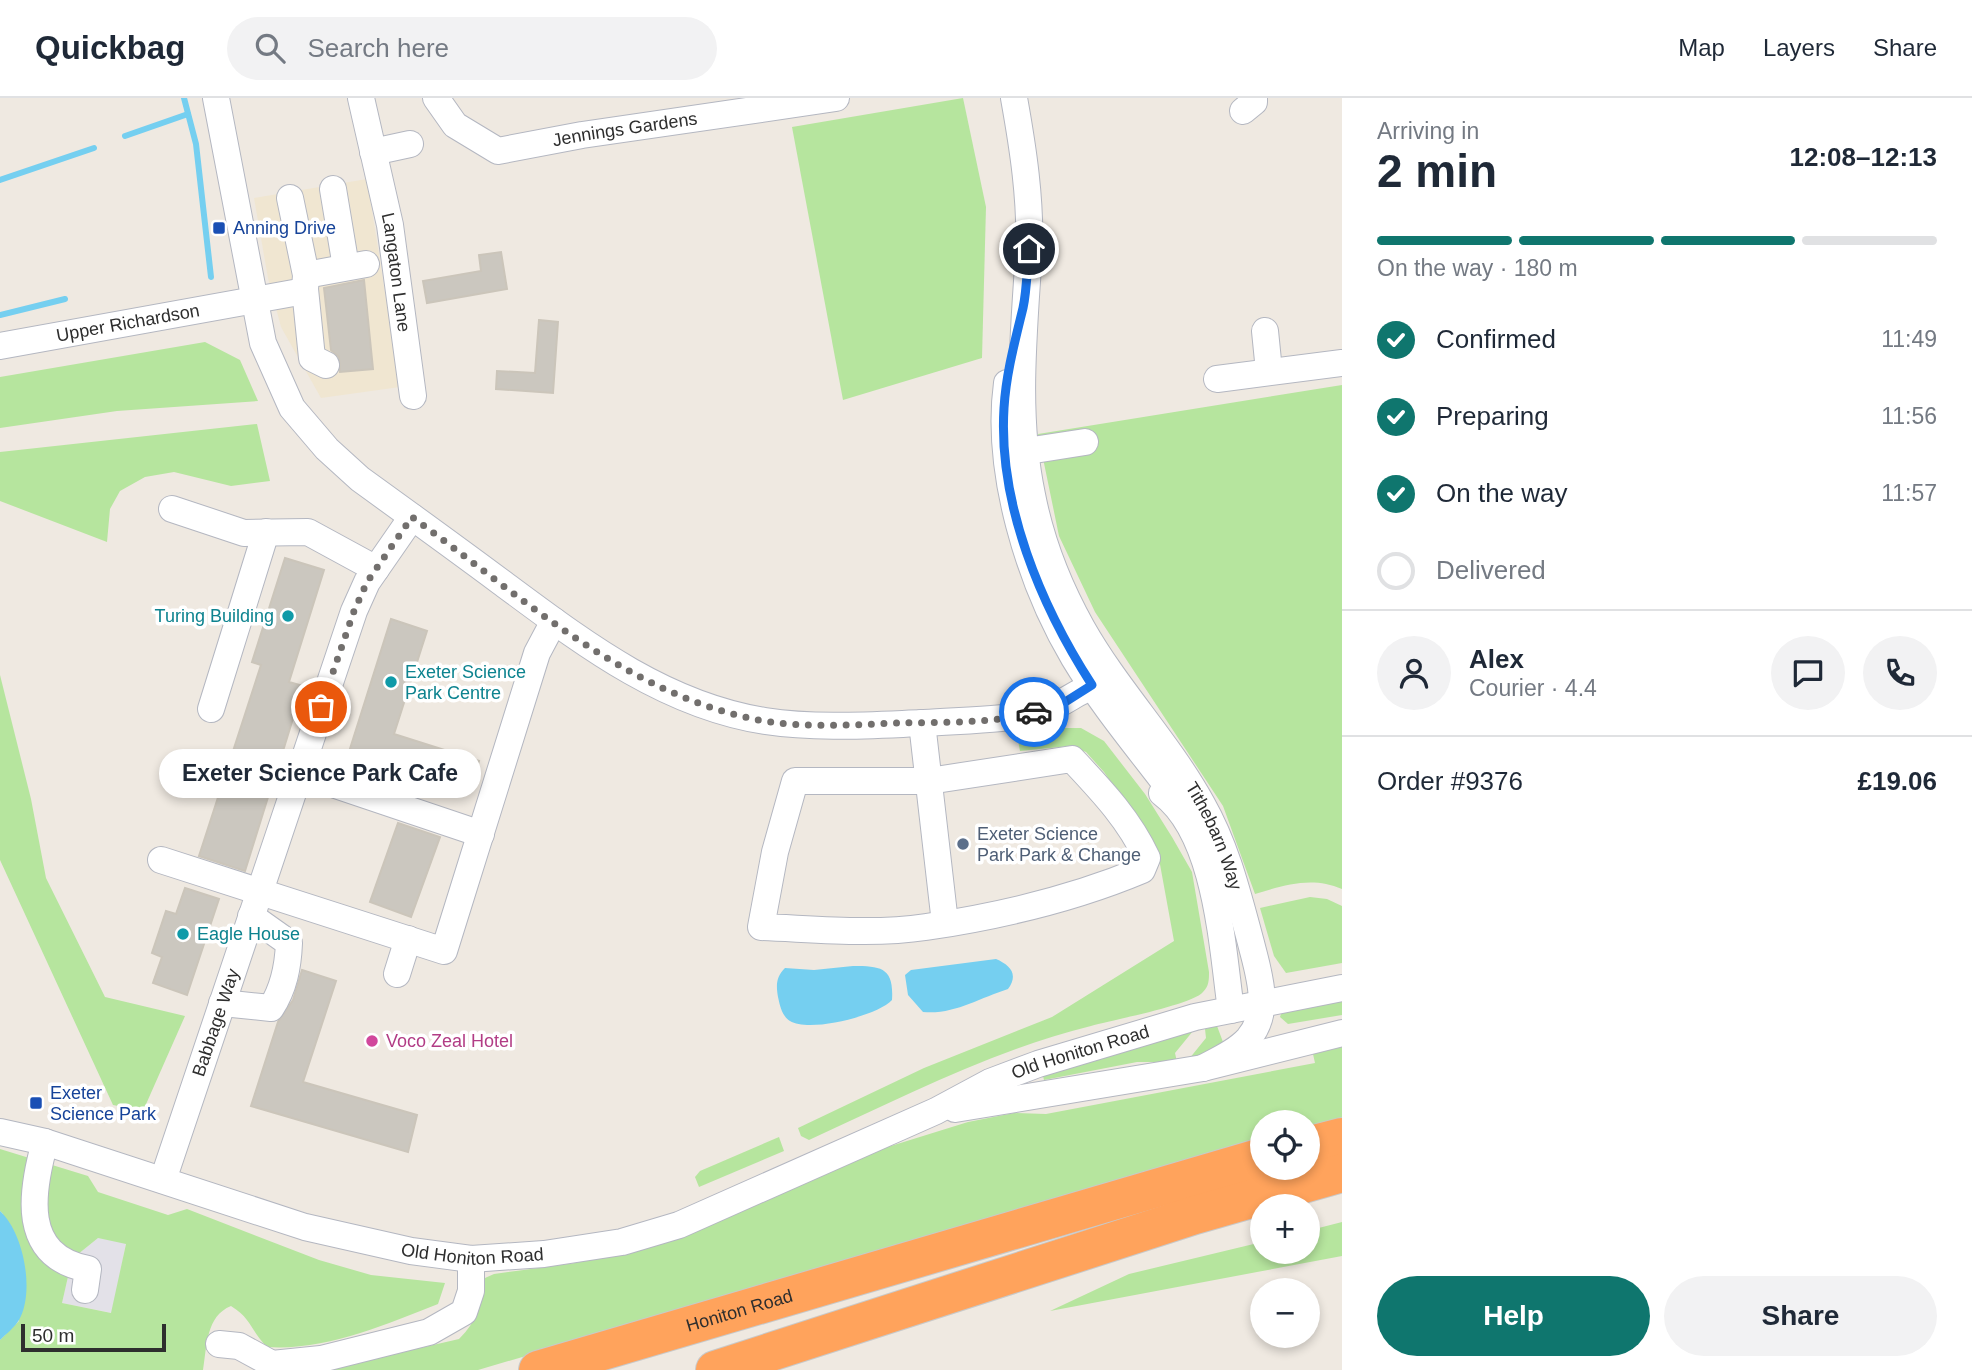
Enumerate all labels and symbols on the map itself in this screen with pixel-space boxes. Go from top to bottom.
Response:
street label: Jennings Gardens [551,108,699,150]
street label: Langaton Lane [377,211,414,333]
place label: Anning Drive [233,218,336,238]
pin [999,219,1059,279]
marker: Anning Drive [211,220,227,236]
street label: Upper Richardson [55,300,201,346]
place label: Turing Building [155,606,274,626]
marker: Turing Building [280,608,296,624]
place label: Exeter Science Park Centre [405,662,526,703]
marker: Exeter Science Park Centre [383,674,399,690]
pin [291,677,351,737]
courier [999,677,1069,747]
callout: Exeter Science Park Cafe [160,749,482,798]
street label: Tithebarn Way [1181,778,1246,892]
place label: Exeter Science Park Park & Change [977,824,1141,865]
marker: Exeter Science Park Park & Change [955,836,971,852]
place label: Eagle House [197,924,300,944]
marker: Eagle House [175,926,191,942]
street label: Babbage Way [188,966,243,1079]
street label: Old Honiton Road [1009,1021,1151,1083]
place label: Voco Zeal Hotel [386,1031,513,1051]
marker: Voco Zeal Hotel [364,1033,380,1049]
place label: Exeter Science Park [50,1083,157,1124]
marker: Exeter Science Park [28,1095,44,1111]
street label: Old Honiton Road [399,1239,544,1269]
street label: Honiton Road [684,1286,795,1336]
scale bar [21,1321,166,1353]

